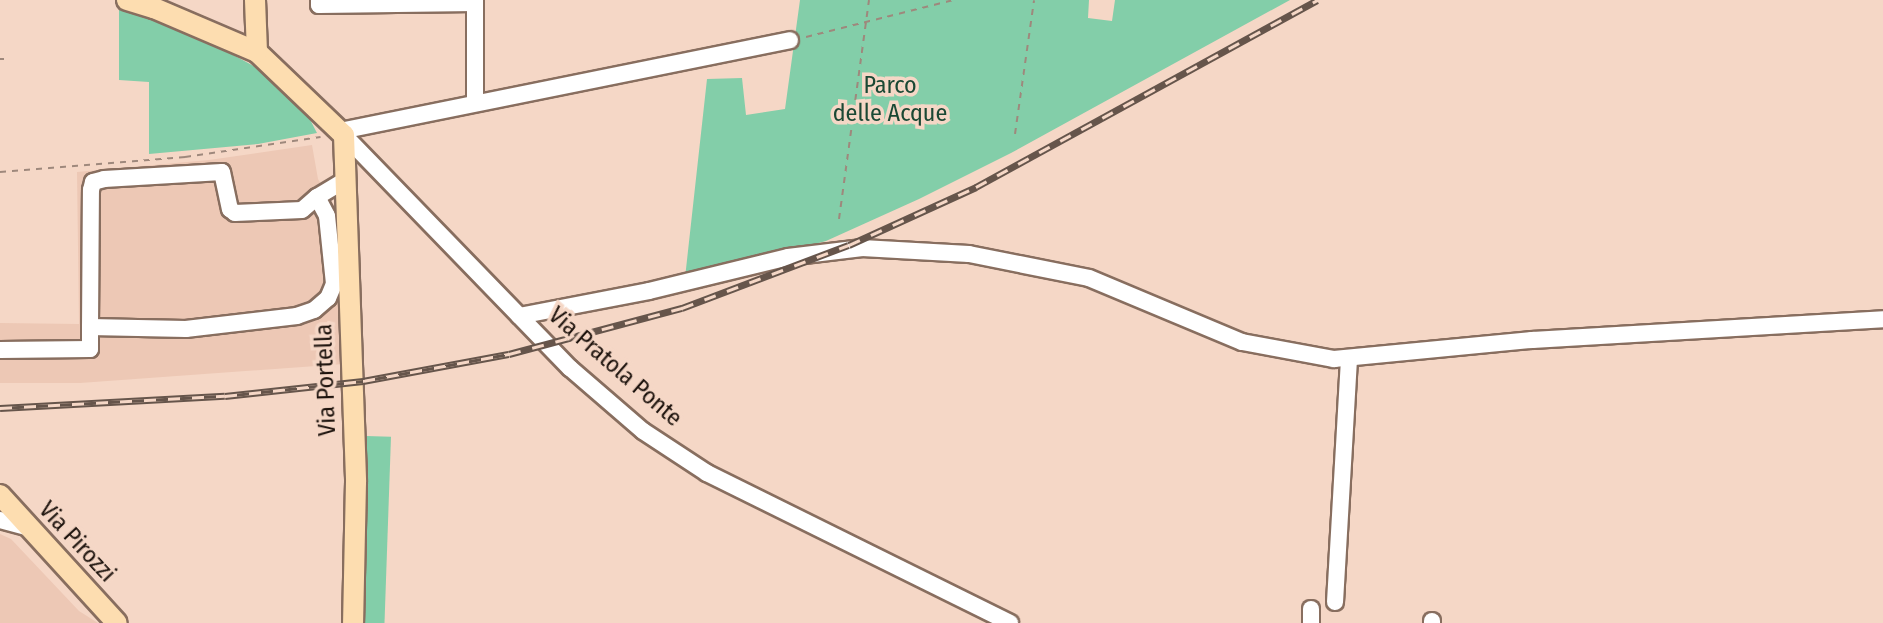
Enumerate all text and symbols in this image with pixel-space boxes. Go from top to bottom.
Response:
park label: Parco delle Acque [833,72,947,128]
street label: Via Pratola Ponte [542,301,688,433]
street label: Via Portella [310,323,342,437]
street label: Via Pirozzi [33,496,121,588]

